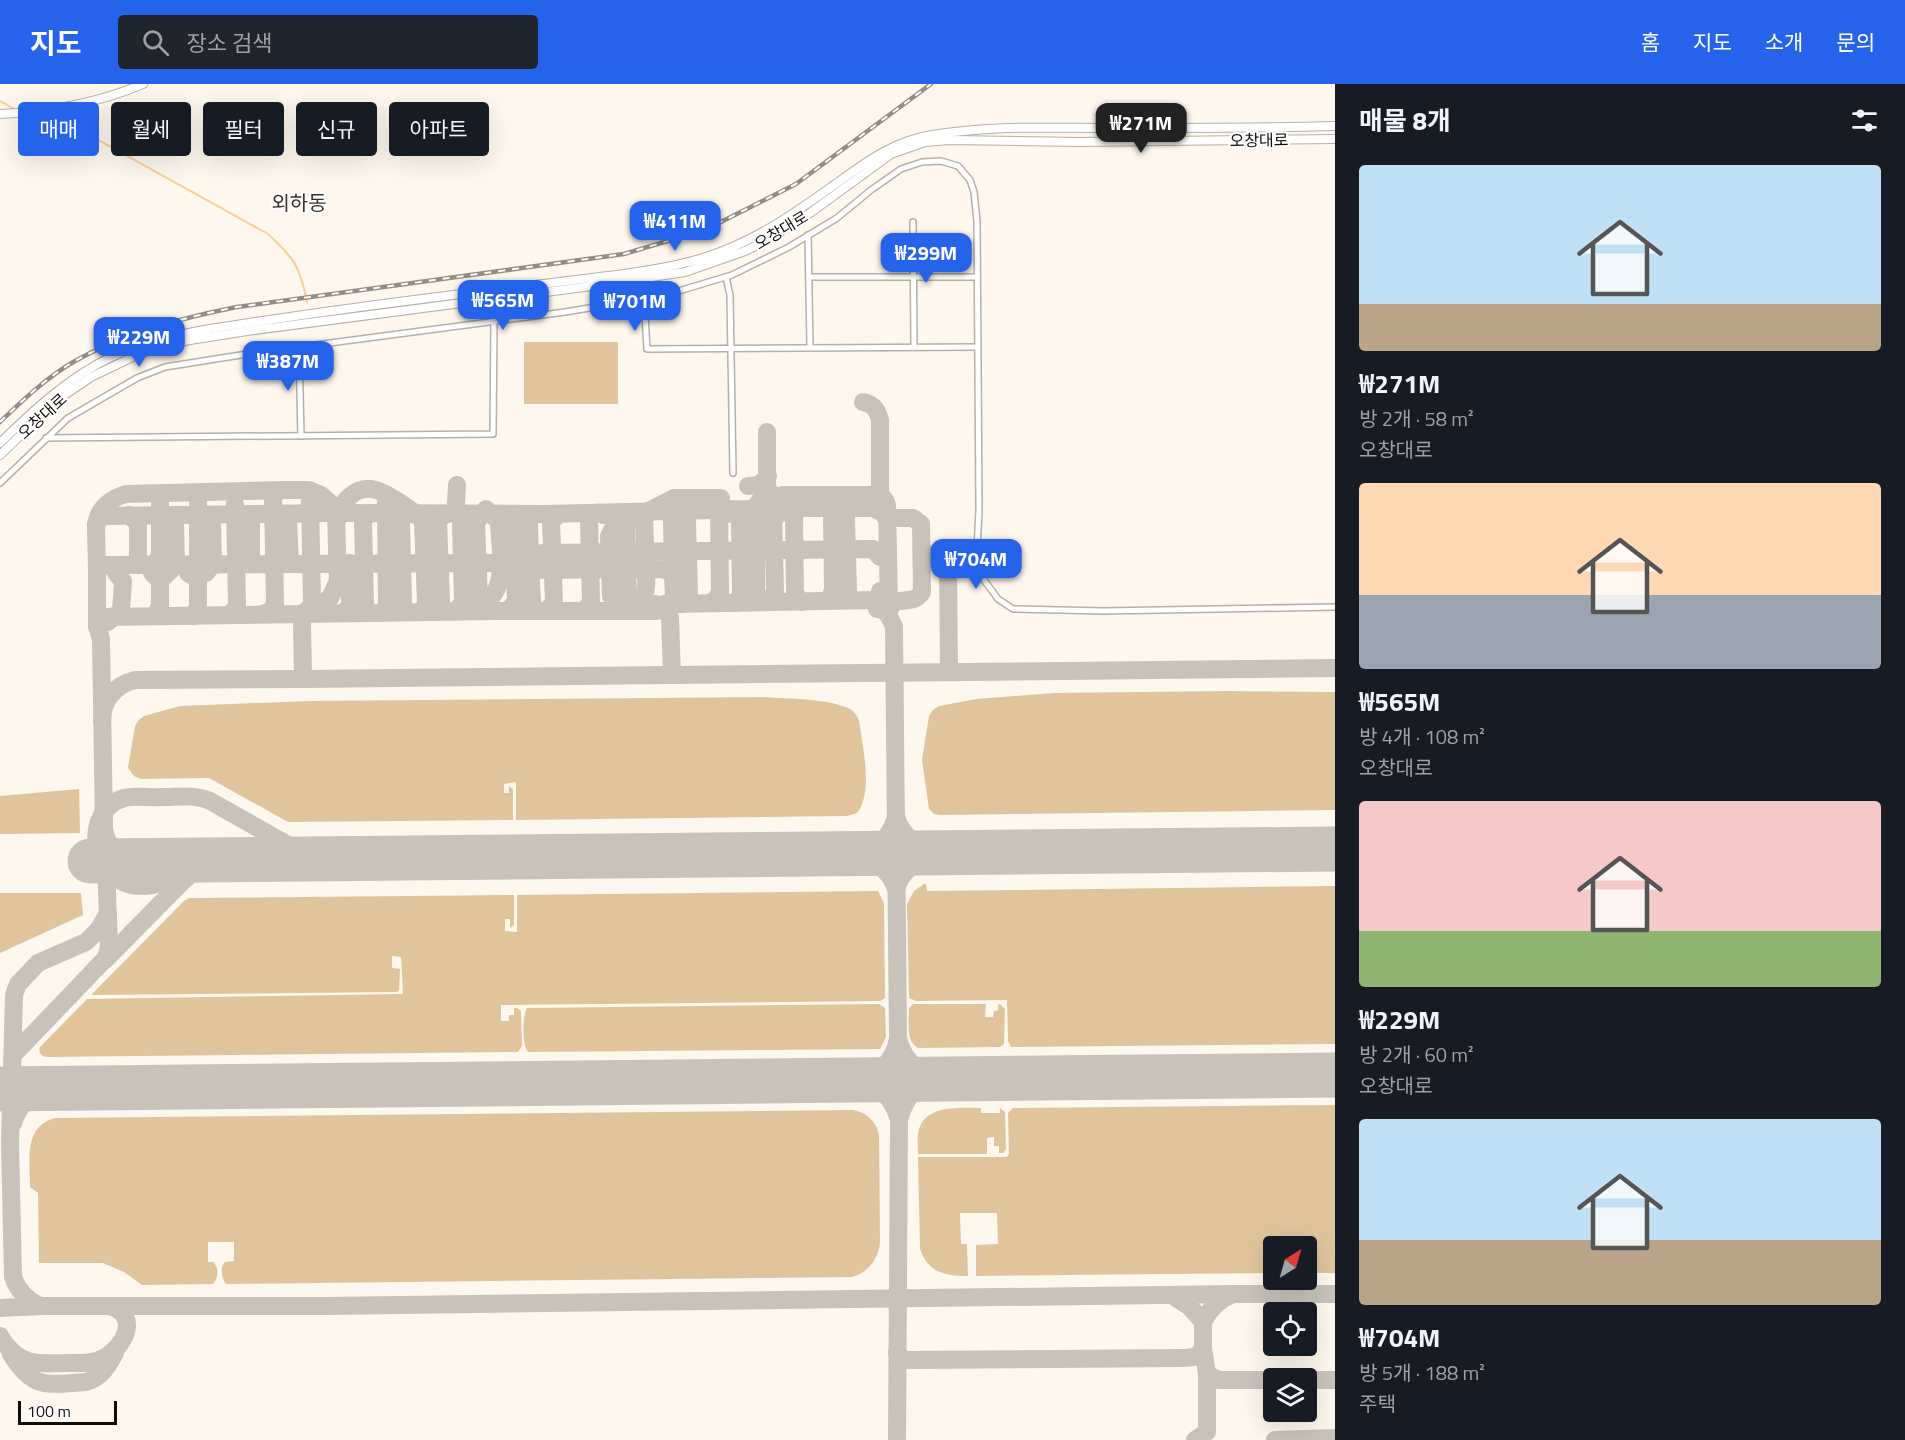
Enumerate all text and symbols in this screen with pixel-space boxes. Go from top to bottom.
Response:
search box [118,15,538,69]
text: 지도 [30,21,82,64]
icon: search [139,26,172,59]
text: 장소 검색 [187,26,272,60]
text: 홈 [1641,26,1660,58]
text: 지도 [1693,26,1732,58]
text: 소개 [1765,26,1803,58]
text: 문의 [1836,26,1875,58]
text: 매물 8개 [1359,101,1451,140]
chip: 매매 [18,102,99,156]
chip: 월세 [111,102,191,156]
chip: 필터 [203,102,284,156]
chip: 신규 [296,102,377,156]
chip: 아파트 [389,102,489,156]
pin: ₩271M [1099,103,1183,154]
icon: filters [1848,104,1881,137]
text: ₩271M [1110,107,1172,138]
street label: 오창대로 [1229,127,1289,153]
district label: 외하동 [271,187,327,218]
pin: ₩411M [633,201,717,252]
street label: 오창대로 [750,204,813,255]
icon: home [1566,204,1674,312]
text: ₩411M [644,205,706,236]
pin: ₩299M [884,233,968,284]
text: ₩299M [895,237,957,268]
pin: ₩565M [461,280,545,331]
pin: ₩701M [593,281,677,332]
text: ₩565M [472,284,534,315]
text: ₩701M [604,285,666,316]
pin: ₩229M [97,317,181,368]
text: ₩229M [108,321,170,352]
pin: ₩387M [246,341,330,392]
text: ₩387M [257,345,319,376]
text: ₩271M [1359,364,1440,403]
street label: 오창대로 [12,387,72,445]
text: 방 2개 · 58 m² [1359,403,1474,434]
text: 오창대로 [1359,434,1433,465]
icon: home [1566,522,1674,630]
pin: ₩704M [934,539,1018,590]
text: ₩704M [945,543,1007,574]
text: ₩565M [1359,682,1440,721]
text: 방 4개 · 108 m² [1359,721,1485,752]
text: 오창대로 [1359,752,1433,783]
icon: home [1566,840,1674,948]
text: ₩229M [1359,1000,1440,1039]
text: 방 2개 · 60 m² [1359,1039,1474,1070]
text: 오창대로 [1359,1070,1433,1101]
icon: home [1566,1158,1674,1266]
north arrow [1263,1236,1317,1290]
map controls [1263,1236,1317,1422]
button: locate [1263,1302,1317,1356]
text: ₩704M [1359,1318,1440,1357]
text: 방 5개 · 188 m² [1359,1357,1485,1388]
button: layers [1263,1368,1317,1422]
text: 주택 [1359,1388,1396,1419]
scale bar [18,1398,117,1426]
text: 100 m [27,1399,71,1423]

